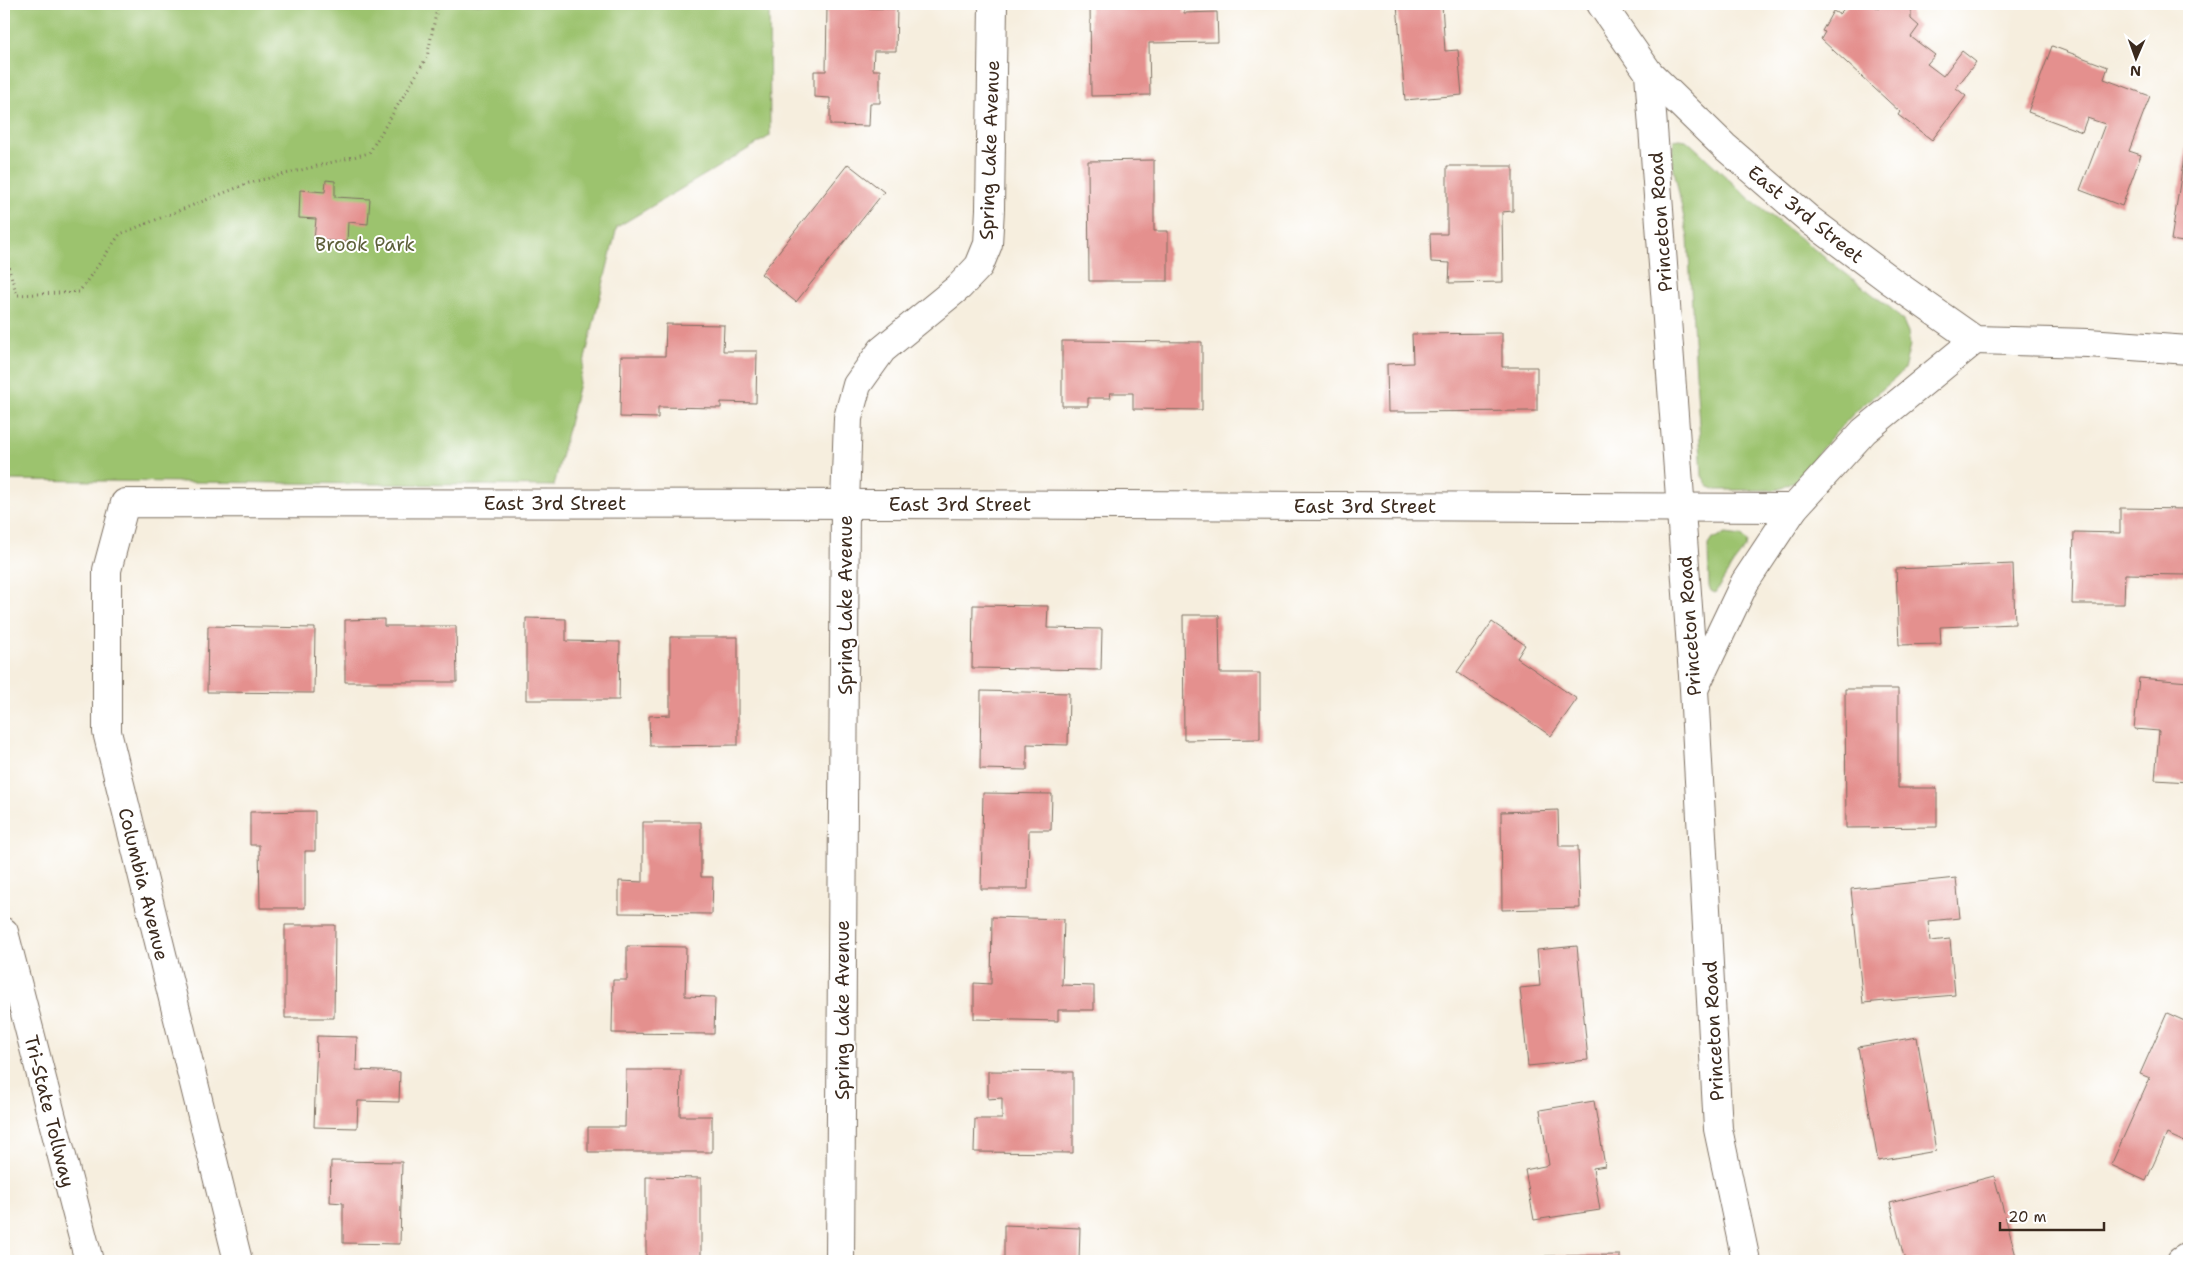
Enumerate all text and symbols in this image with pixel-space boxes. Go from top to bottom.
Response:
north arrow [2110,32,2160,82]
street label: Spring Lake Avenue [974,60,1005,240]
text: N [2130,62,2141,80]
street label: Princeton Road [1643,151,1678,293]
street label: East 3rd Street [1742,160,1869,269]
park label: Brook Park [315,232,415,257]
street label: East 3rd Street [484,491,626,516]
street label: East 3rd Street [889,492,1031,517]
street label: East 3rd Street [1294,494,1436,519]
street label: Spring Lake Avenue [833,515,858,695]
street label: Princeton Road [1672,555,1707,697]
street label: Columbia Avenue [112,805,175,963]
street label: Spring Lake Avenue [830,920,855,1100]
street label: Princeton Road [1697,960,1730,1102]
street label: Tri-State Tollway [18,1032,81,1190]
scale bar [2000,1200,2104,1232]
text: 20 m [2008,1207,2047,1227]

